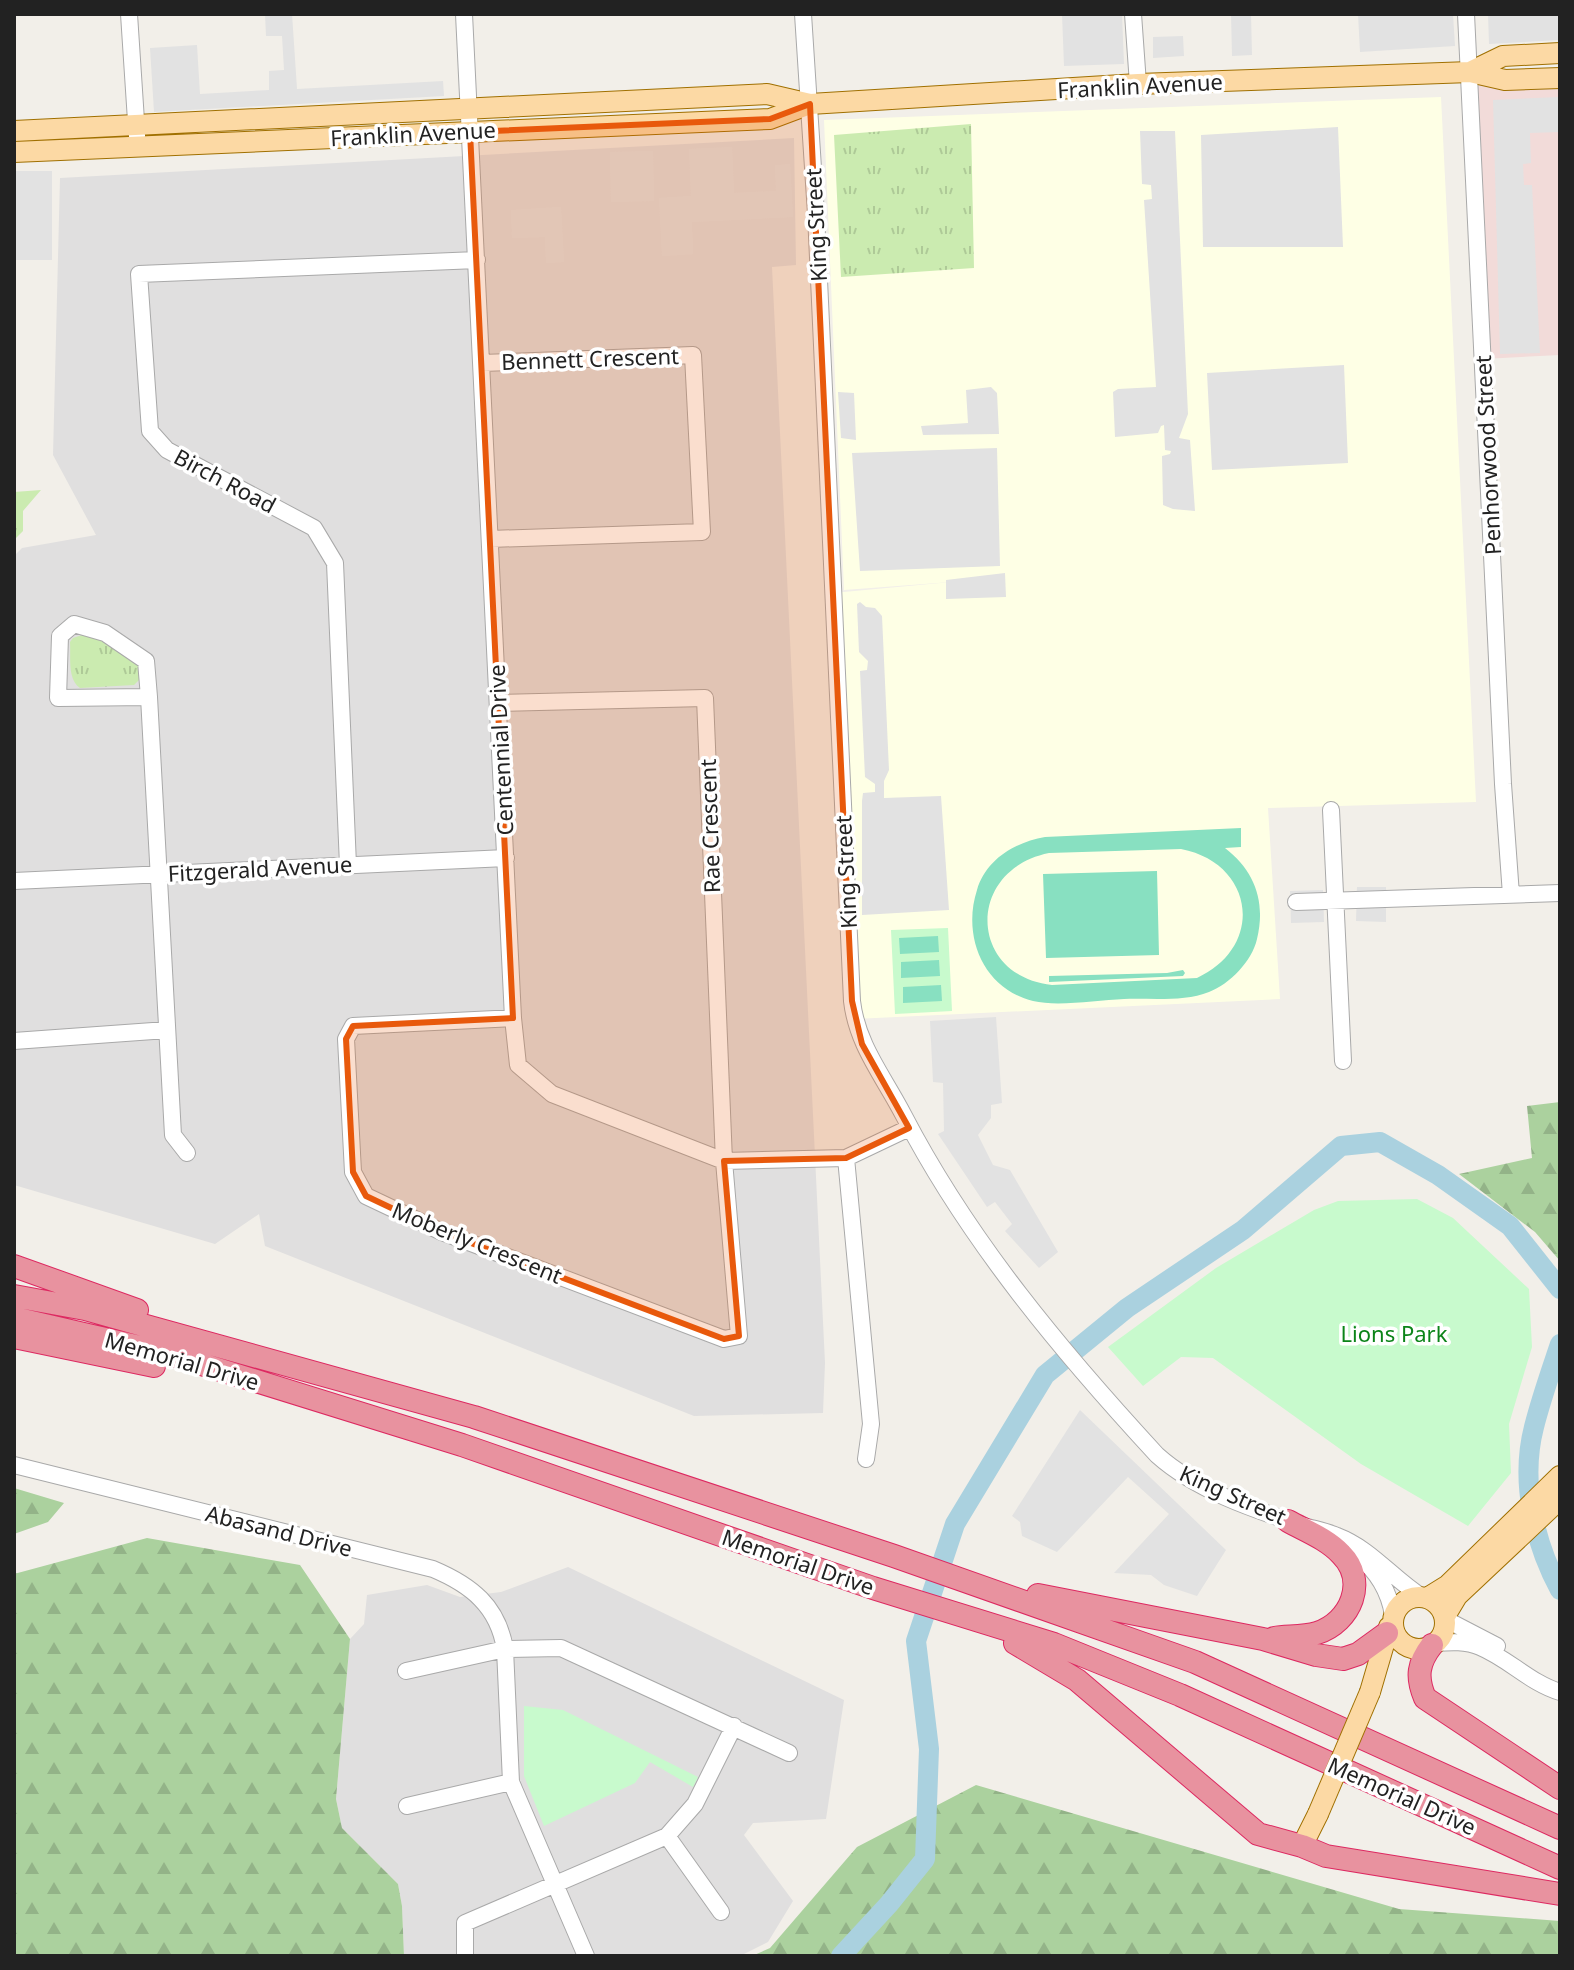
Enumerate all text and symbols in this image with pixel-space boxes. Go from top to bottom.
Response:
street label: Franklin Avenue [1056,66,1223,104]
street label: Franklin Avenue [329,114,496,152]
street label: King Street [797,168,833,283]
street label: Bennett Crescent [501,340,679,376]
street label: Penhorwood Street [1467,354,1507,556]
street label: Birch Road [169,441,282,520]
street label: Centennial Drive [481,664,519,836]
street label: Rae Crescent [692,758,726,894]
street label: King Street [827,815,863,930]
street label: Fitzgerald Avenue [167,848,353,888]
street label: Moberly Crescent [388,1194,567,1290]
park label: Lions Park [1341,1318,1448,1348]
street label: Memorial Drive [102,1324,263,1396]
street label: King Street [1175,1457,1291,1531]
street label: Abasand Drive [203,1497,356,1563]
street label: Memorial Drive [718,1521,878,1601]
street label: Memorial Drive [1324,1749,1481,1841]

